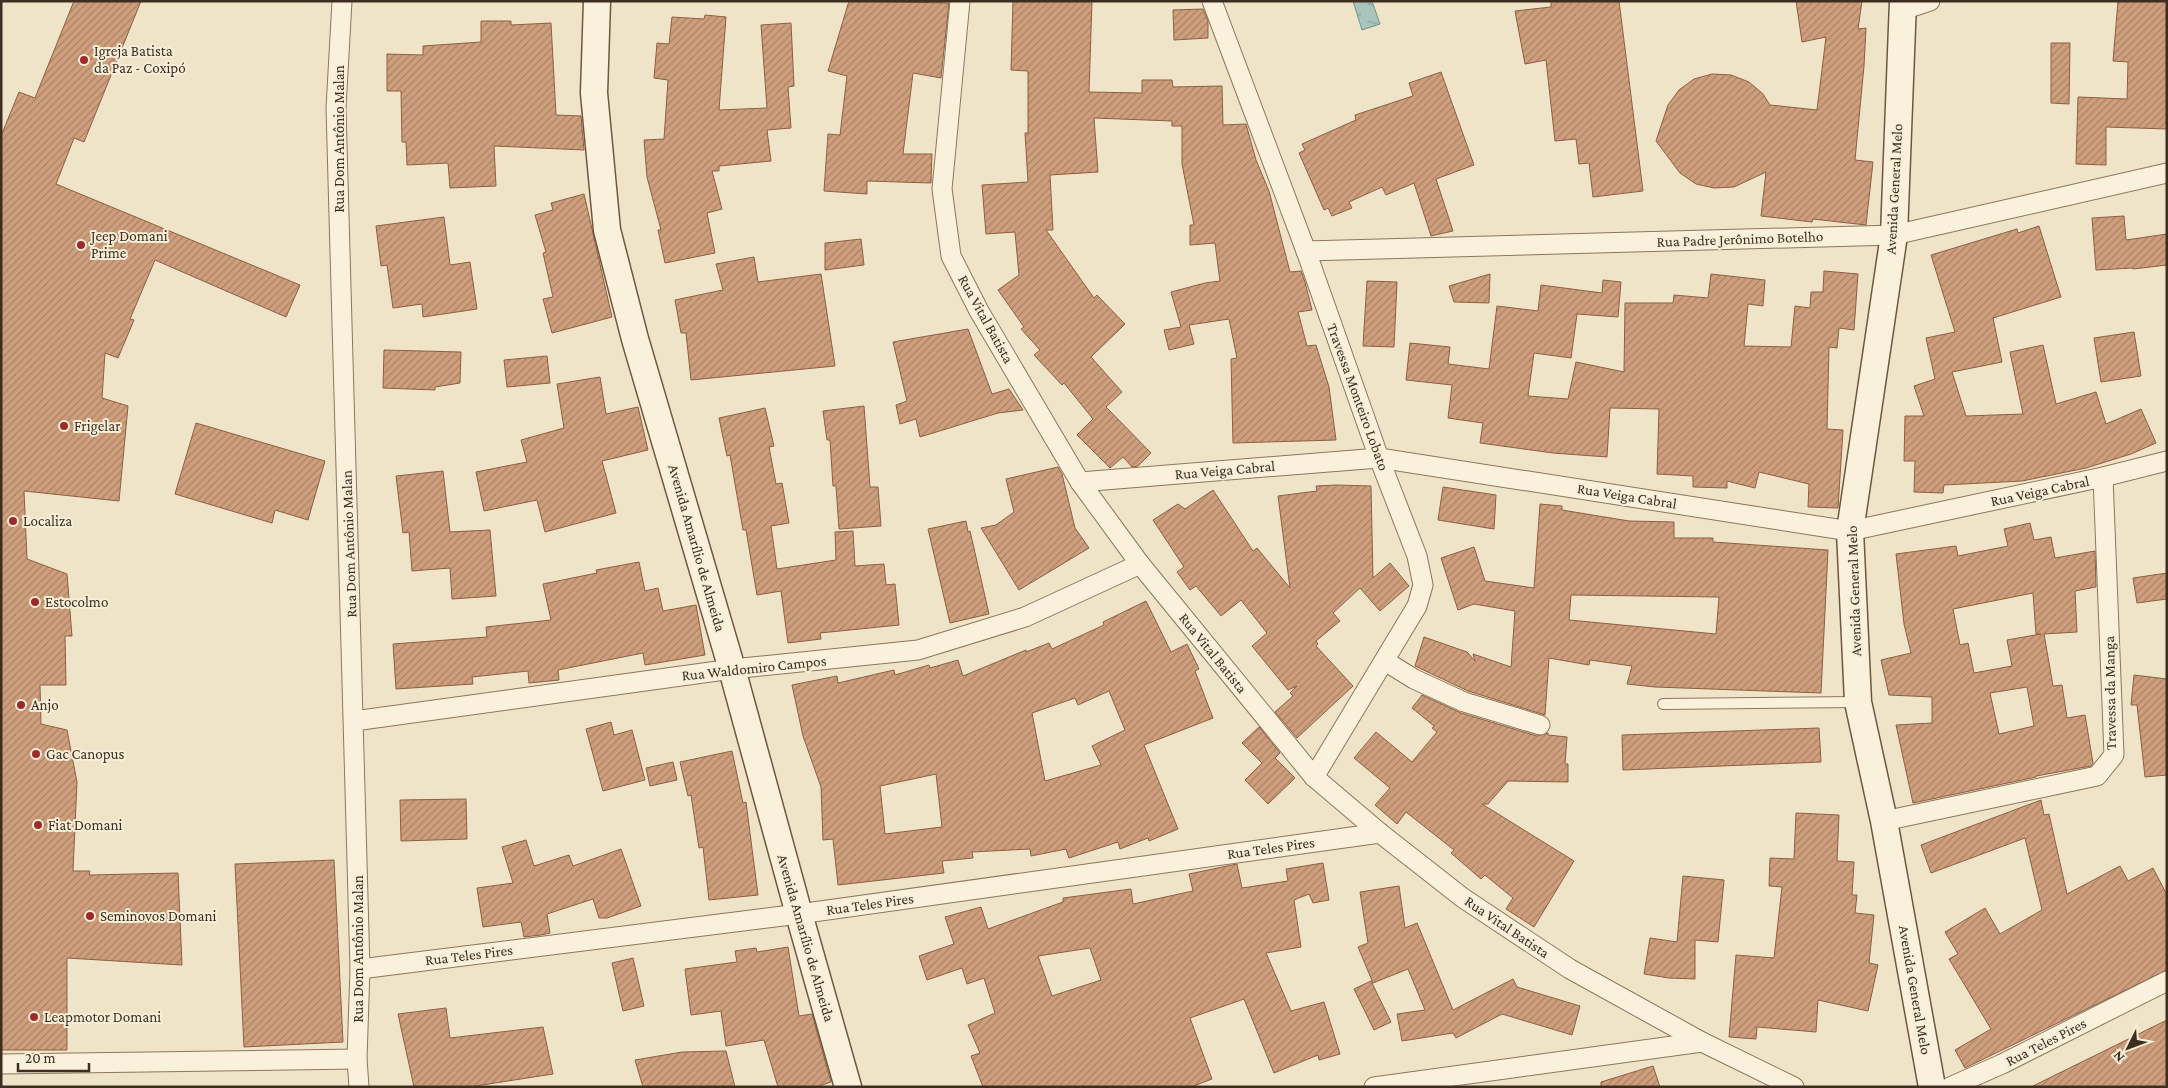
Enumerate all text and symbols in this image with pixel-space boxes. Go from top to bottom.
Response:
place label: Igreja Batista da Paz - Coxipó [94,43,186,77]
marker: Igreja Batista da Paz - Coxipó [78,54,90,66]
street label: Rua Dom Antônio Malan [331,65,347,213]
street label: Avenida General Melo [1883,123,1905,255]
place label: Jeep Domani Prime [89,228,168,261]
street label: Rua Padre Jerônimo Botelho [1656,228,1824,251]
marker: Jeep Domani Prime [75,239,87,251]
street label: Rua Vital Batista [955,272,1017,366]
street label: Travessa Monteiro Lobato [1324,321,1392,473]
place label: Frigelar [74,418,121,435]
marker: Frigelar [58,420,70,432]
street label: Rua Veiga Cabral [1174,458,1276,483]
street label: Avenida Amarílio de Almeida [665,463,729,634]
street label: Rua Dom Antônio Malan [338,470,360,618]
street label: Rua Veiga Cabral [1989,473,2091,510]
street label: Rua Veiga Cabral [1576,480,1678,513]
place label: Localiza [23,513,72,529]
marker: Localiza [7,515,19,527]
street label: Avenida General Melo [1844,525,1864,657]
place label: Estocolmo [45,594,108,610]
marker: Estocolmo [29,596,41,608]
street label: Rua Vital Batista [1176,610,1250,696]
street label: Travessa da Manga [2101,636,2120,750]
street label: Rua Waldomiro Campos [681,652,827,685]
place label: Anjo [31,697,59,714]
marker: Anjo [15,699,27,711]
place label: Gac Canopus [46,746,125,763]
marker: Gac Canopus [30,748,42,760]
place label: Fiat Domani [48,817,122,833]
marker: Fiat Domani [32,819,44,831]
street label: Rua Teles Pires [1226,834,1316,862]
street label: Avenida Amarílio de Almeida [774,853,838,1024]
street label: Rua Dom Antônio Malan [350,875,366,1023]
street label: Rua Teles Pires [825,890,915,918]
street label: Rua Vital Batista [1462,893,1552,961]
place label: Seminovos Domani [100,908,216,924]
marker: Seminovos Domani [84,910,96,922]
street label: Avenida General Melo [1896,924,1934,1056]
street label: Rua Teles Pires [424,942,514,968]
place label: Leapmotor Domani [44,1009,161,1026]
marker: Leapmotor Domani [28,1011,40,1023]
street label: Rua Teles Pires [2003,1015,2089,1069]
north arrow [2103,1023,2153,1073]
scale bar [18,1040,89,1072]
text: N [2109,1047,2127,1066]
text: 20 m [25,1050,56,1066]

